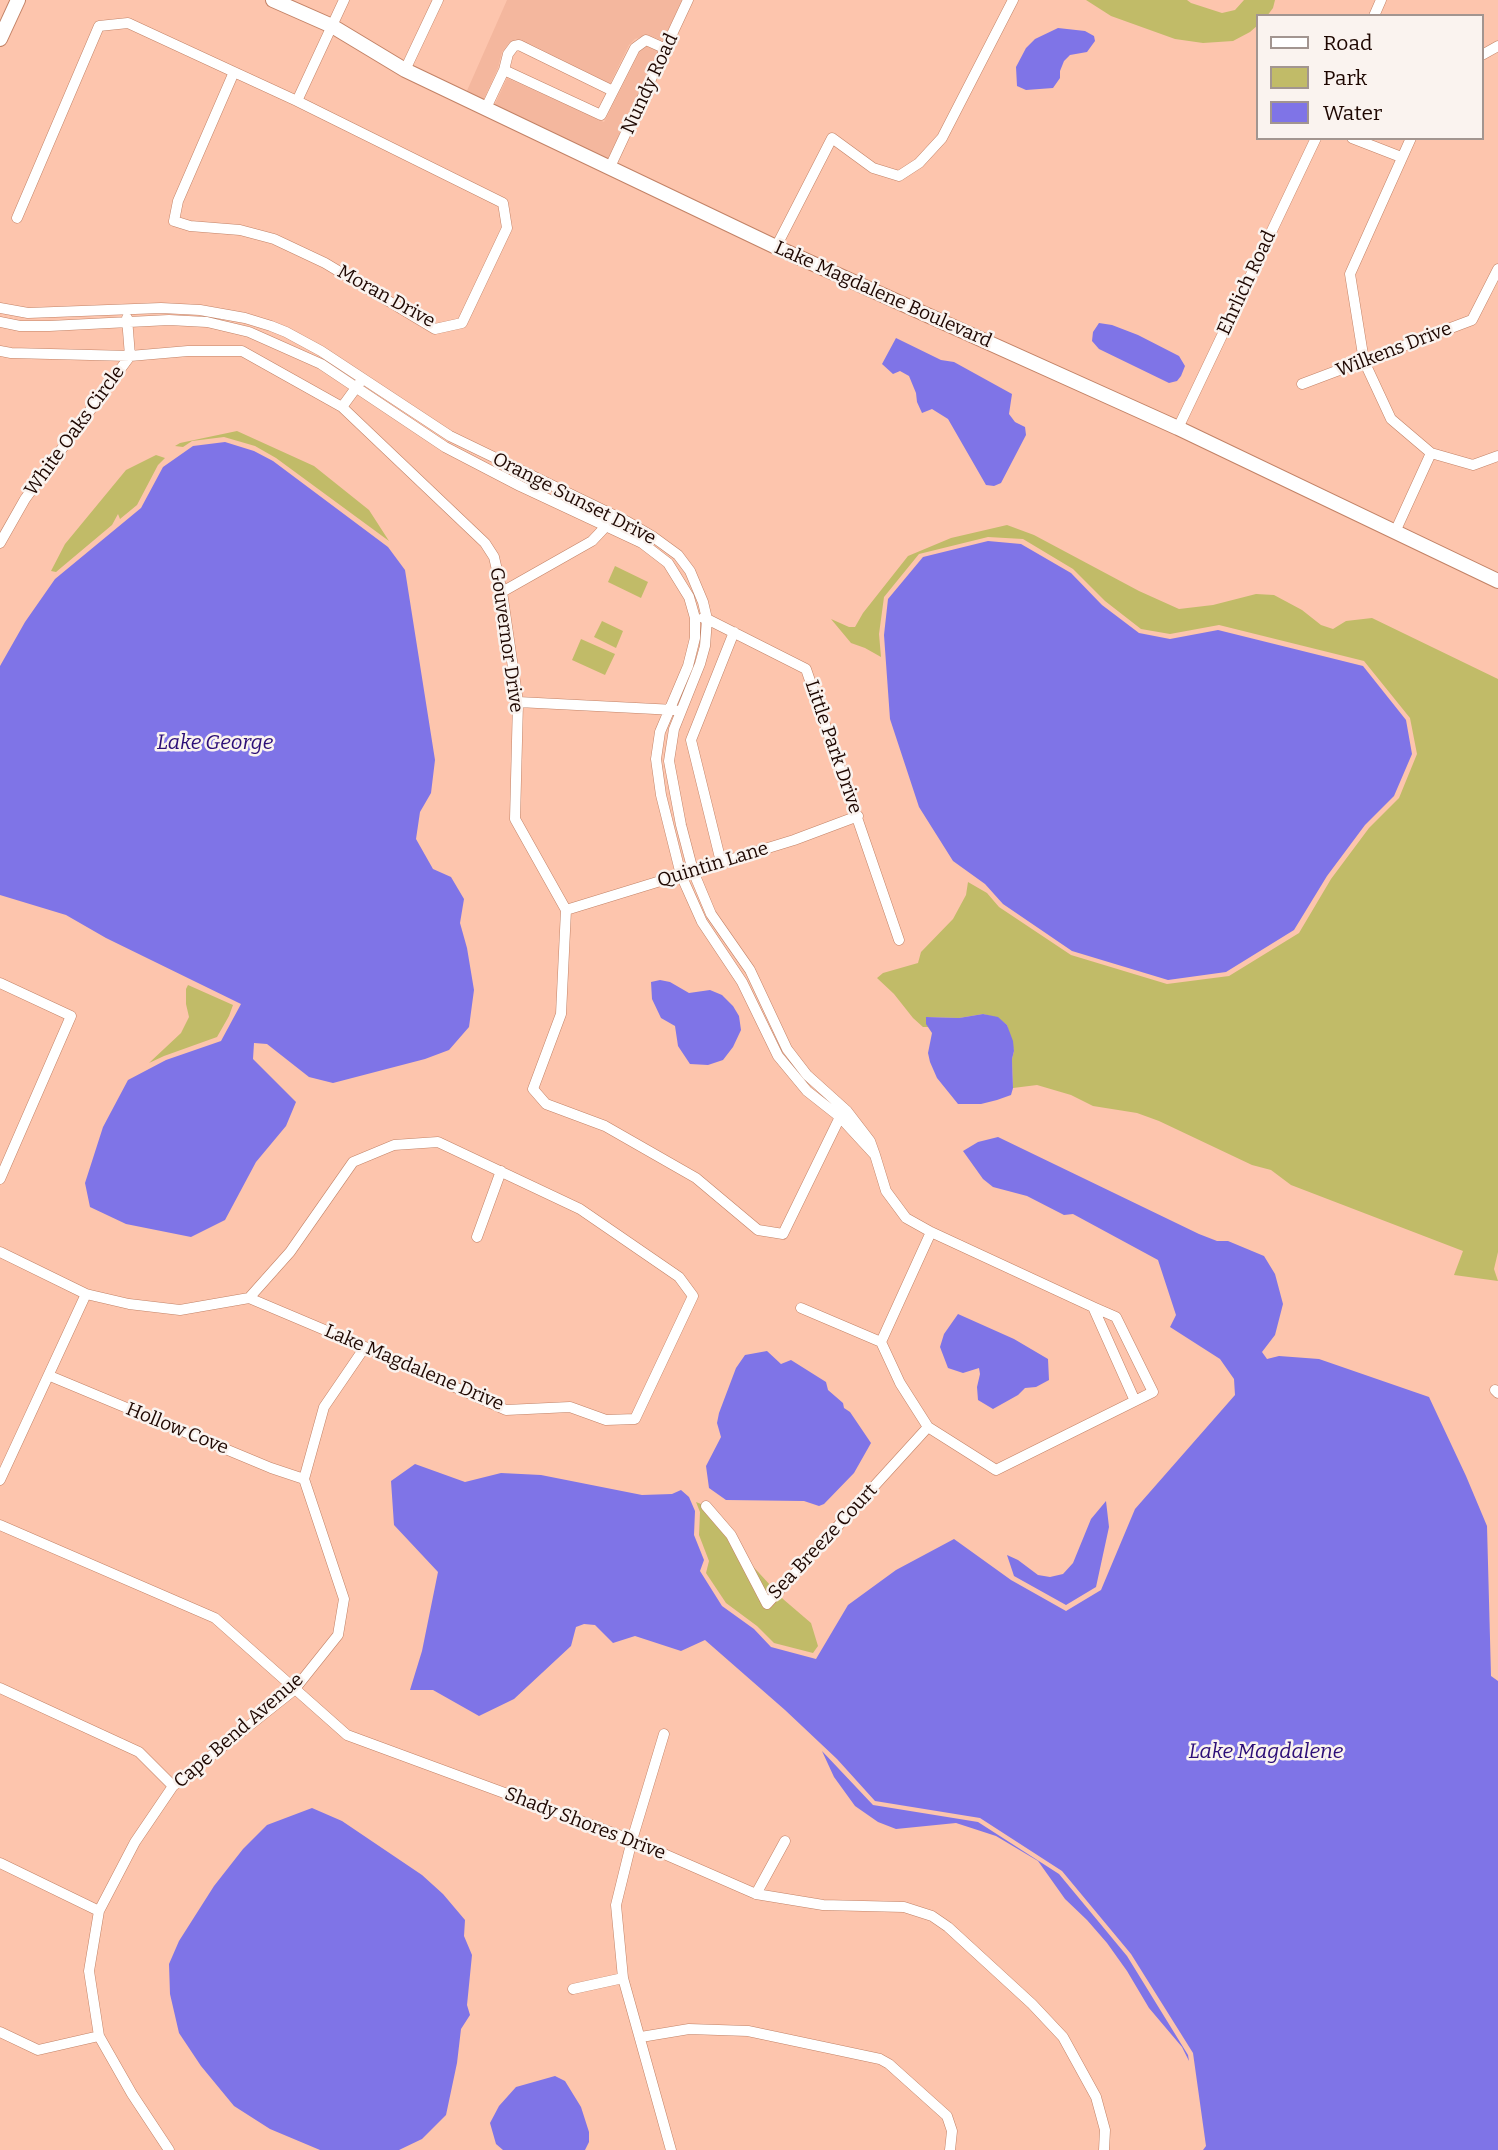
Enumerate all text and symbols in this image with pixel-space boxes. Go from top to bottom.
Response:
legend [1256,14,1484,140]
street label: Nundy Road [617,30,683,138]
text: Road [1323,30,1372,56]
text: Park [1323,65,1367,91]
text: Water [1323,100,1382,126]
street label: Ehrlich Road [1213,227,1281,339]
street label: Lake Magdalene Boulevard [771,237,995,353]
street label: Moran Drive [333,261,439,333]
street label: Wilkens Drive [1333,318,1455,382]
street label: White Oaks Circle [20,361,130,501]
street label: Orange Sunset Drive [488,448,660,550]
street label: Gouvernor Drive [485,566,527,714]
street label: Little Park Drive [799,677,867,817]
water label: Lake George [157,730,273,756]
street label: Quintin Lane [655,837,771,893]
street label: Lake Magdalene Drive [321,1320,507,1416]
street label: Hollow Cove [122,1398,232,1460]
street label: Sea Breeze Court [764,1480,882,1604]
street label: Cape Bend Avenue [170,1669,308,1793]
water label: Lake Magdalene [1189,1739,1343,1765]
street label: Shady Shores Drive [501,1783,669,1865]

